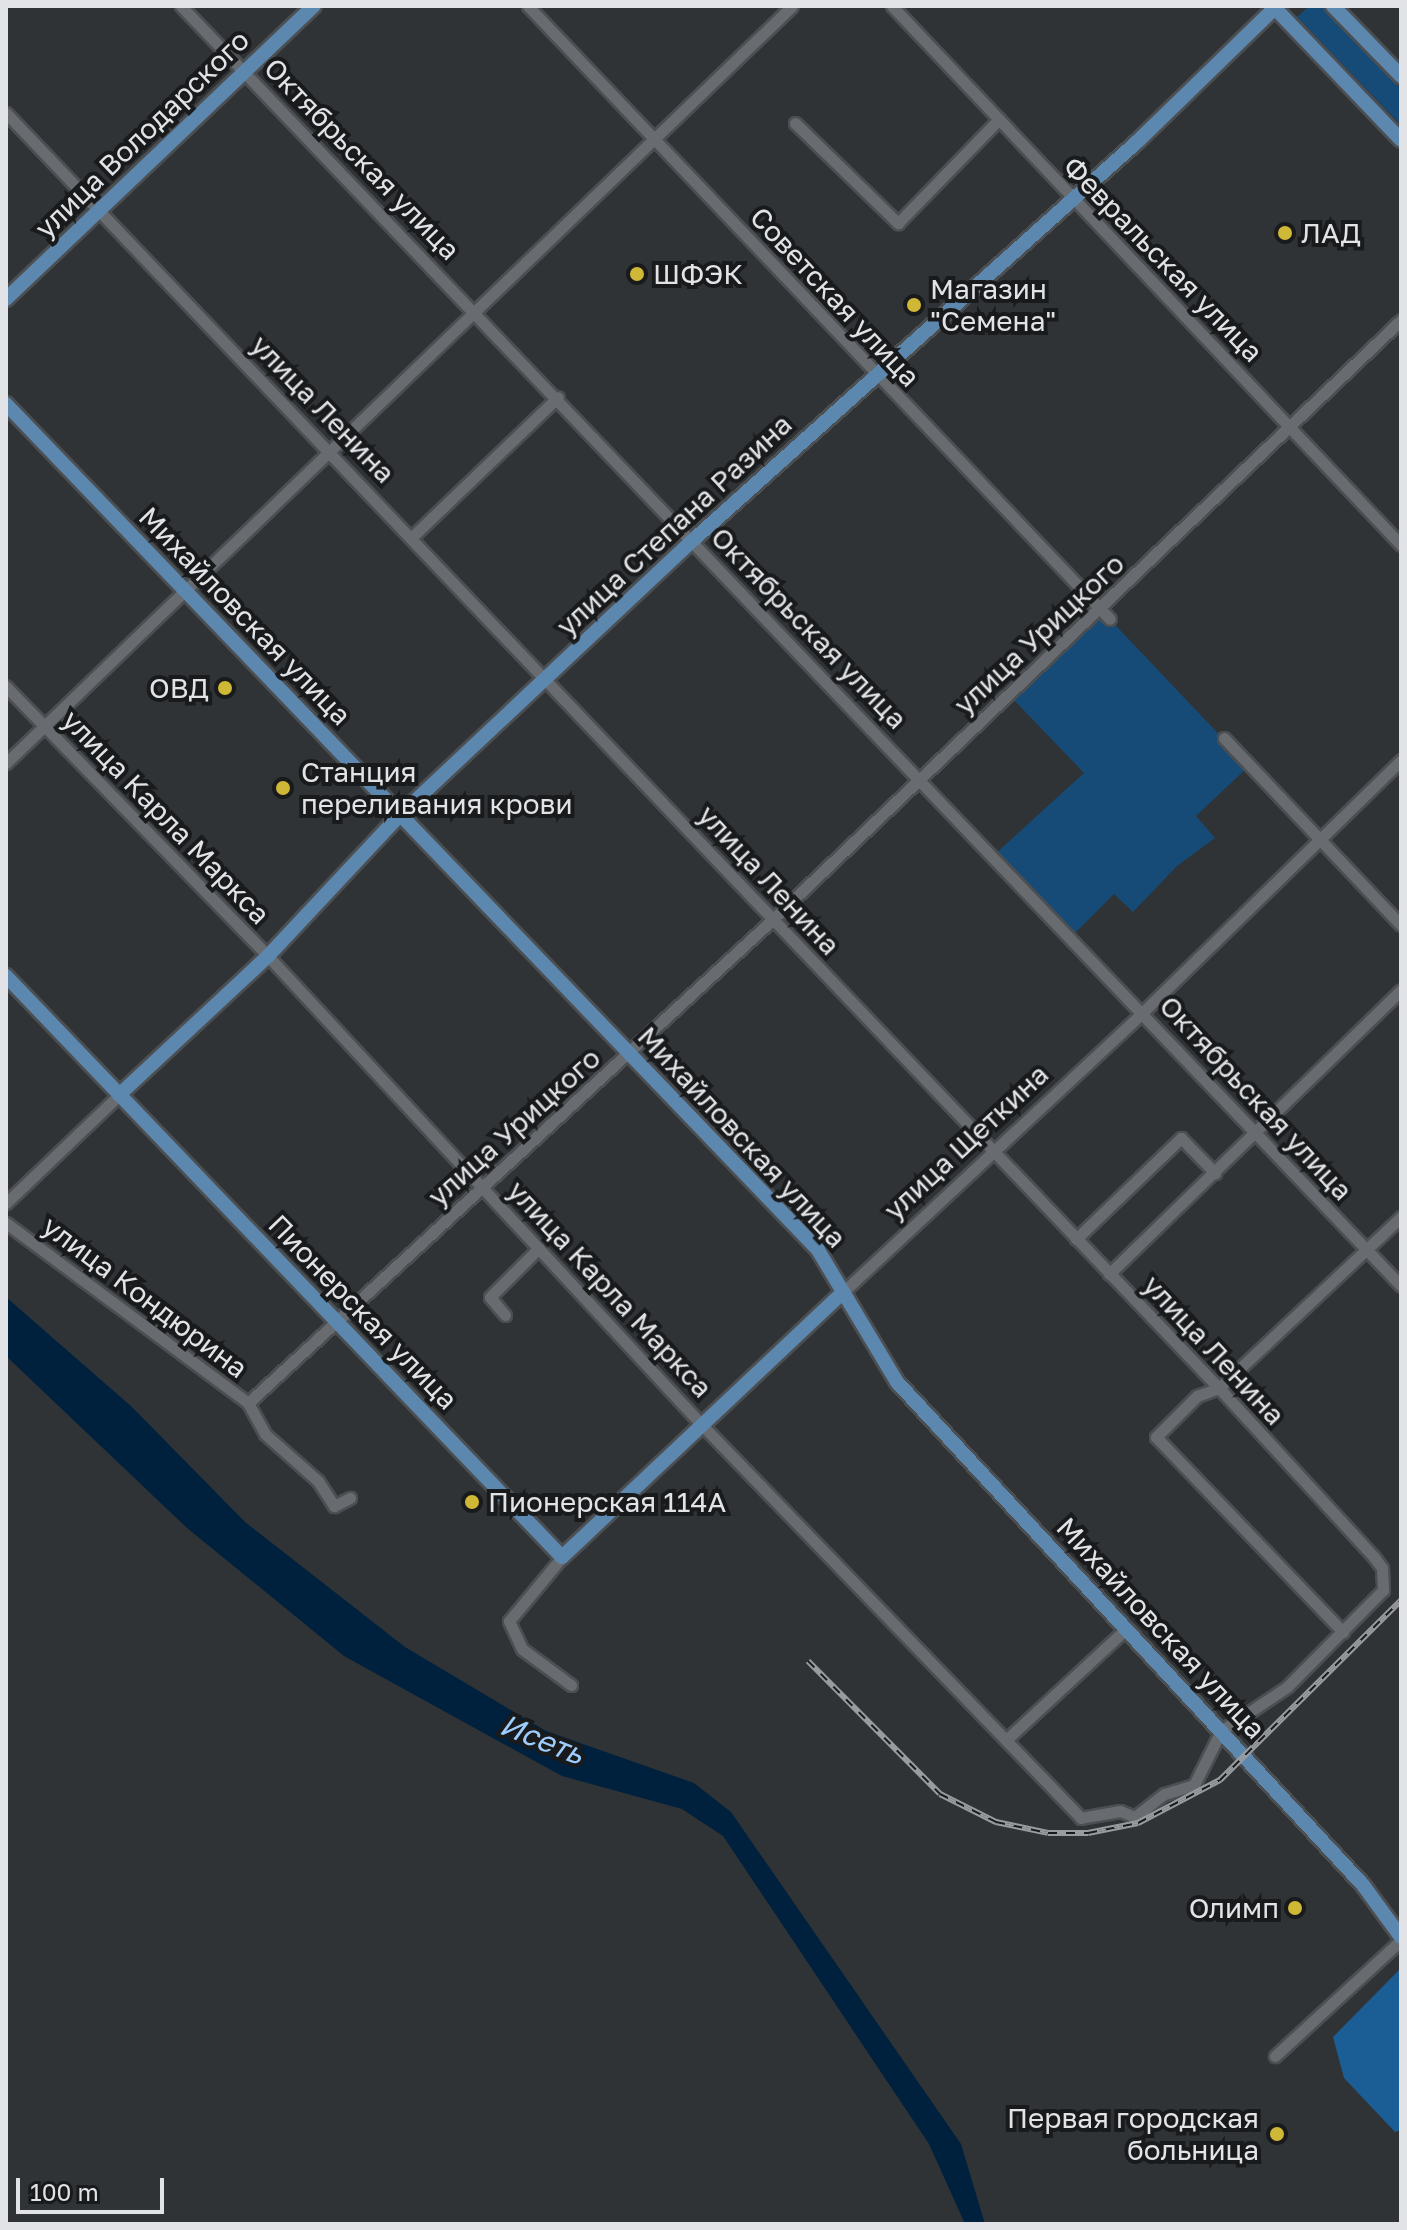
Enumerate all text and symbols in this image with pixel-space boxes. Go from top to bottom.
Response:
street label: улица Володарского [28,23,256,245]
street label: Октябрьская улица [257,51,467,267]
street label: Февральская улица [1056,149,1270,369]
street label: Советская улица [743,200,927,394]
place label: ЛАД [1301,216,1361,250]
marker: ЛАД [1276,224,1294,242]
place label: ШФЭК [653,257,743,291]
marker: ШФЭК [628,265,646,283]
place label: Магазин "Семена" [930,272,1056,338]
marker: Магазин "Семена" [905,296,923,314]
street label: улица Ленина [244,328,402,490]
street label: улица Степана Разина [550,407,798,643]
street label: Михайловская улица [132,500,358,732]
street label: Октябрьская улица [704,520,914,736]
street label: улица Урицкого [947,547,1131,721]
place label: ОВД [149,671,209,705]
marker: ОВД [216,679,234,697]
street label: улица Карла Маркса [55,703,277,931]
place label: Станция переливания крови [301,755,572,821]
marker: Станция переливания крови [272,777,294,799]
street label: улица Ленина [691,798,847,962]
street label: Октябрьская улица [1153,989,1359,1207]
street label: Михайловская улица [631,1019,853,1255]
street label: улица Урицкого [421,1041,607,1213]
street label: улица Щеткина [877,1057,1055,1227]
street label: улица Карла Маркса [501,1174,719,1404]
street label: Пионерская улица [262,1208,464,1416]
street label: улица Кондюрина [36,1209,254,1385]
street label: улица Ленина [1136,1268,1292,1432]
place label: Пионерская 114А [488,1485,726,1519]
marker: Пионерская 114А [463,1493,481,1511]
street label: Михайловская улица [1050,1510,1272,1746]
water label: Исеть [495,1706,589,1772]
place label: Олимп [1189,1891,1279,1925]
marker: Олимп [1286,1899,1304,1917]
place label: Первая городская больница [1007,2101,1259,2167]
marker: Первая городская больница [1266,2123,1288,2145]
scale bar [20,2162,168,2212]
text: 100 m [30,2177,99,2206]

